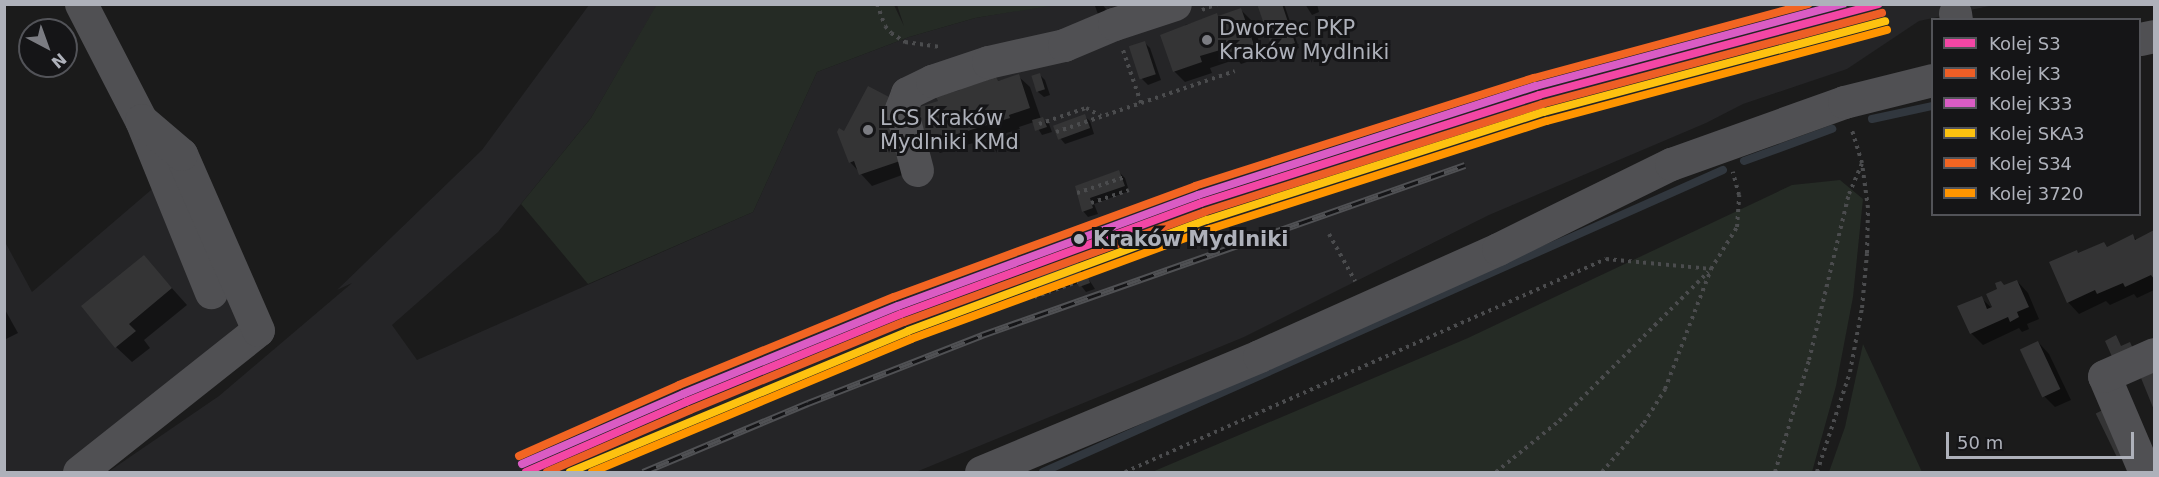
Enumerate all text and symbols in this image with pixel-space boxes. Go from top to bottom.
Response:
place label: Dworzec PKP Kraków Mydlniki [1219,15,1389,65]
north arrow [18,18,78,78]
legend [1931,18,2141,216]
marker: Dworzec PKP Kraków Mydlniki [1200,33,1214,47]
text: Kolej S3 [1989,33,2061,54]
text: N [48,49,70,72]
text: Kolej K3 [1989,63,2061,84]
text: Kolej K33 [1989,93,2072,114]
place label: LCS Kraków Mydlniki KMd [880,105,1019,155]
marker: LCS Kraków Mydlniki KMd [861,123,875,137]
text: Kolej SKA3 [1989,123,2084,144]
text: Kolej S34 [1989,153,2072,174]
text: Kolej 3720 [1989,183,2084,204]
place label: Kraków Mydlniki [1093,226,1288,252]
marker: Kraków Mydlniki [1070,230,1088,248]
scale bar [1949,420,2136,458]
text: 50 m [1957,432,2003,453]

